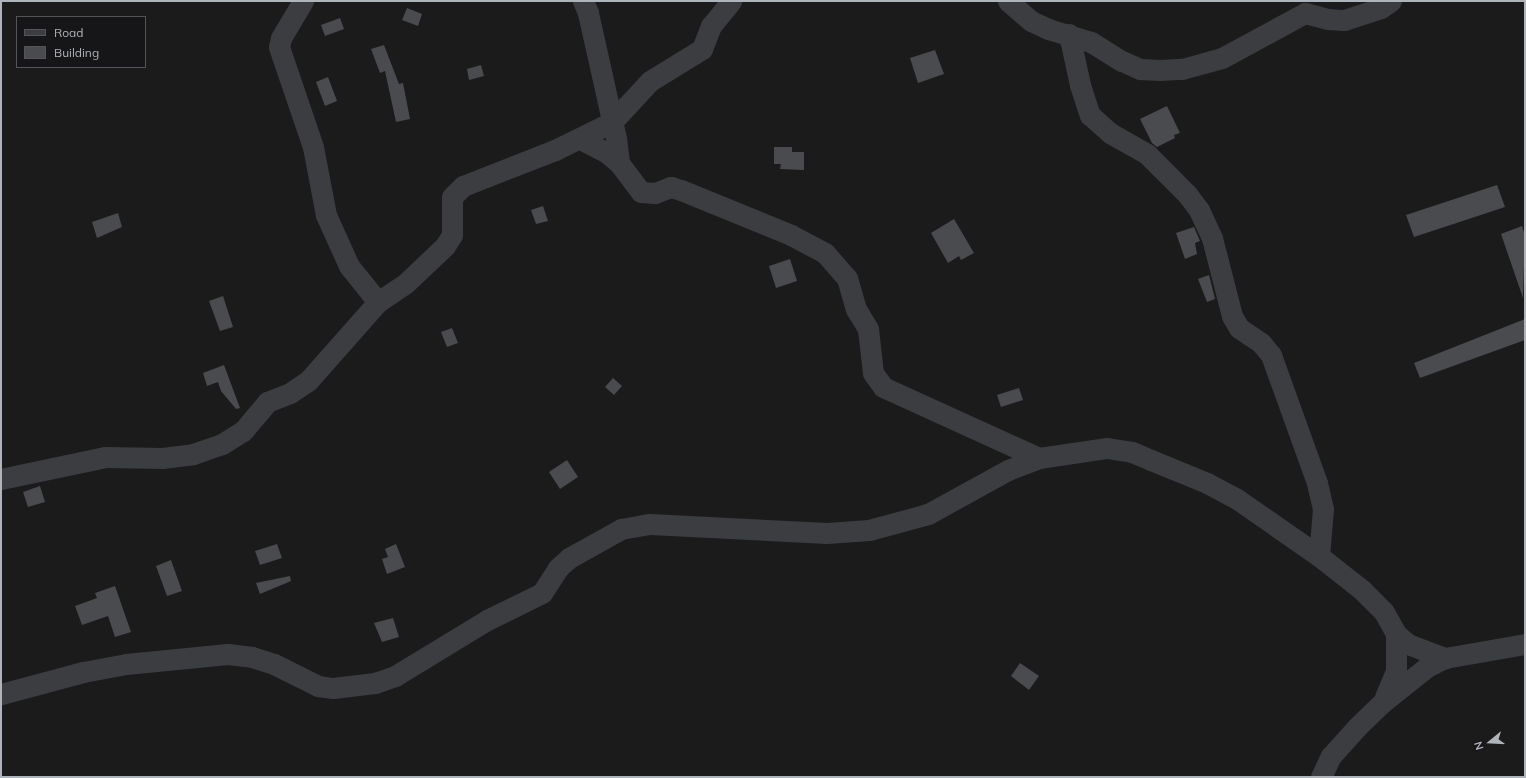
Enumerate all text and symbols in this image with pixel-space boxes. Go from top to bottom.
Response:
legend [16,16,146,68]
text: Road [54,25,83,40]
text: Building [54,45,99,60]
north arrow [1470,722,1510,762]
text: N [1471,740,1487,752]

